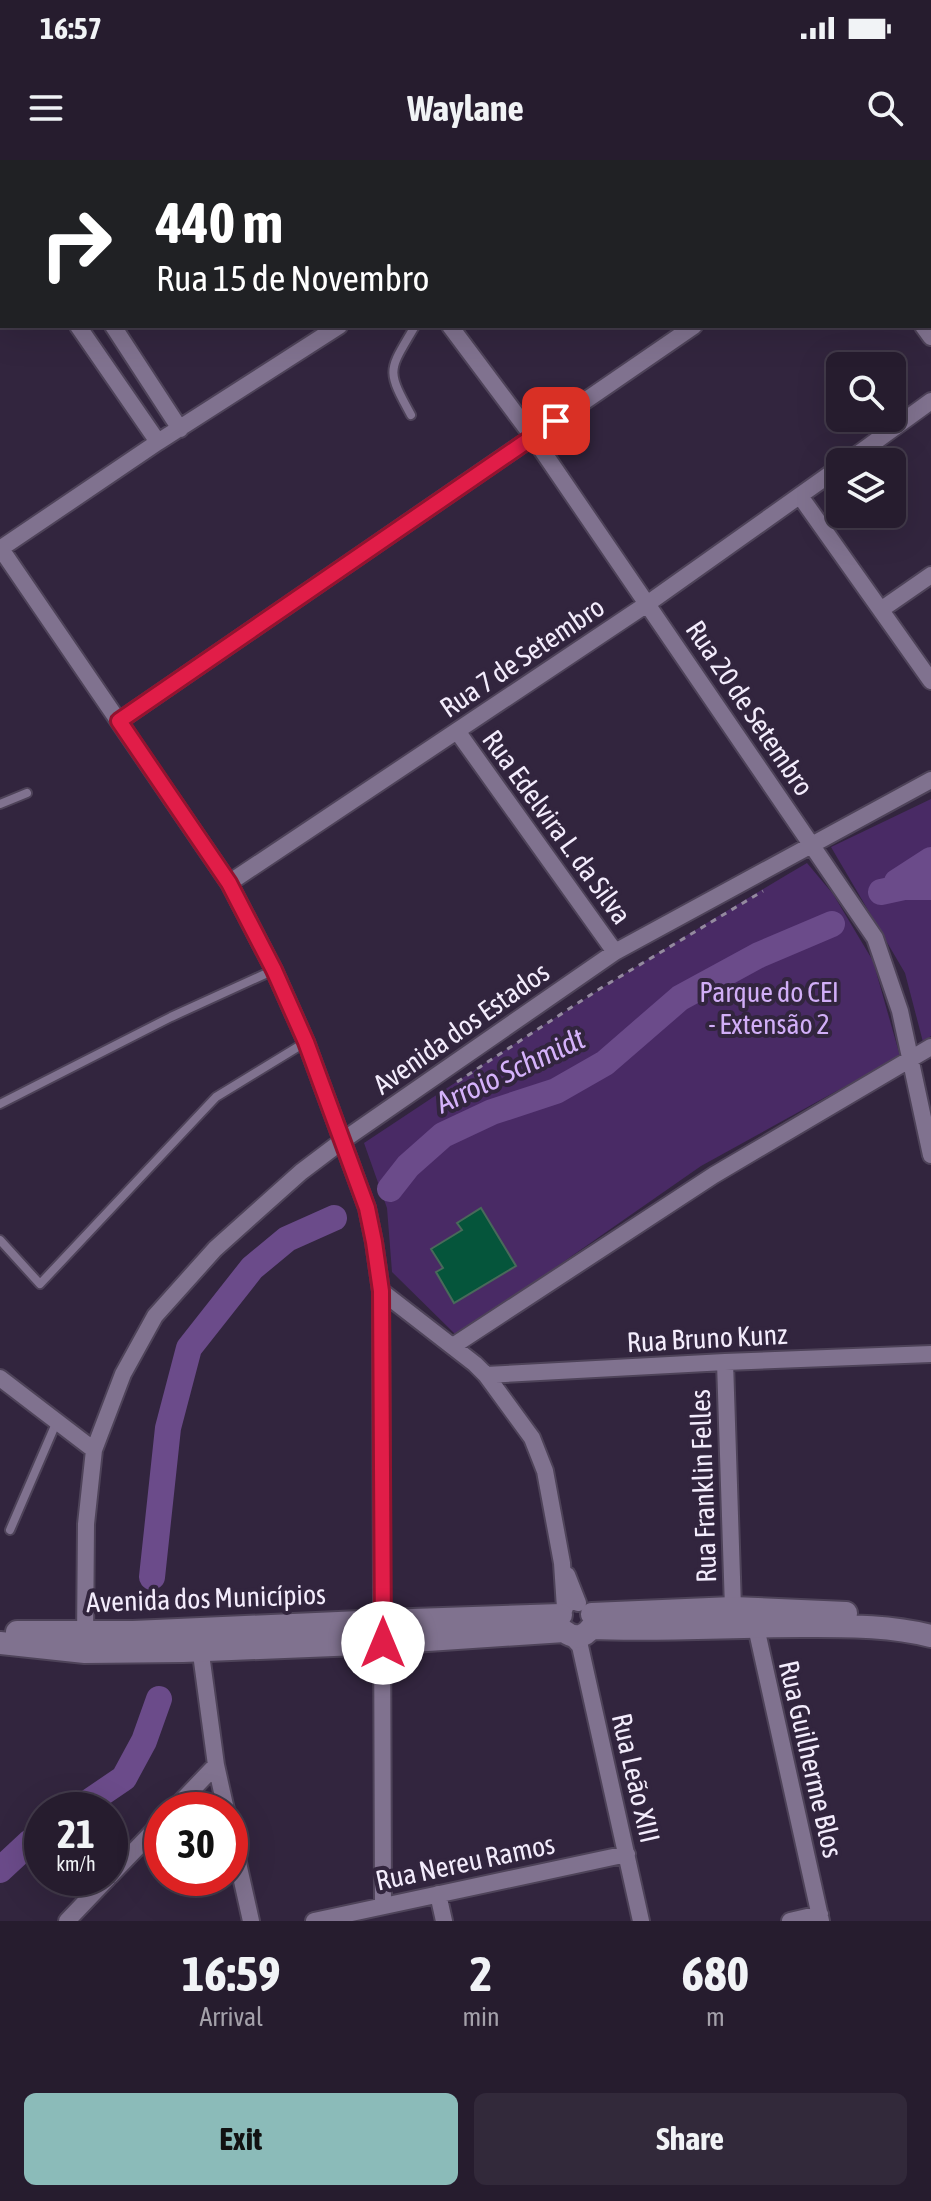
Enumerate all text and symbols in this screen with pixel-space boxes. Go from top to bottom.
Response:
text: 16:57 [40,11,102,45]
icon: menu [24,86,68,130]
icon: search [863,86,907,130]
text: Waylane [407,87,524,129]
text: 440 m [156,191,283,255]
icon: right [24,192,128,296]
text: Rua 15 de Novembro [156,257,429,299]
map controls [826,352,906,528]
button: search [826,352,906,432]
pin [522,387,590,455]
icon: arrive [534,399,578,443]
button: layers [826,448,906,528]
street label: Rua 7 de Setembro [434,590,610,724]
street label: Rua 20 de Setembro [680,614,820,802]
street label: Rua Edelvira L. da Silva [476,724,638,930]
street label: Avenida dos Estados [367,955,555,1101]
park label: Parque do CEI - Extensão 2 [699,976,839,1040]
water label: Arroio Schmidt [429,1021,590,1120]
street label: Rua Bruno Kunz [626,1318,788,1358]
street label: Rua Franklin Felles [684,1389,722,1583]
street label: Avenida dos Municípios [86,1578,326,1618]
position arrow [341,1601,425,1685]
street label: Rua Guilherme Blos [773,1657,849,1861]
street label: Rua Leão XIII [606,1710,666,1846]
speed limit sign: 30 [144,1792,248,1896]
text: 21 [57,1811,95,1856]
street label: Rua Nereu Ramos [373,1827,557,1897]
text: km/h [56,1852,96,1875]
text: 16:59 [182,1946,281,2001]
text: 2 [470,1946,492,2001]
text: 680 [682,1946,749,2001]
text: Arrival [199,2002,263,2032]
text: min [462,2002,500,2032]
text: m [706,2002,725,2032]
button: Exit [24,2093,458,2185]
button: Share [474,2093,907,2185]

